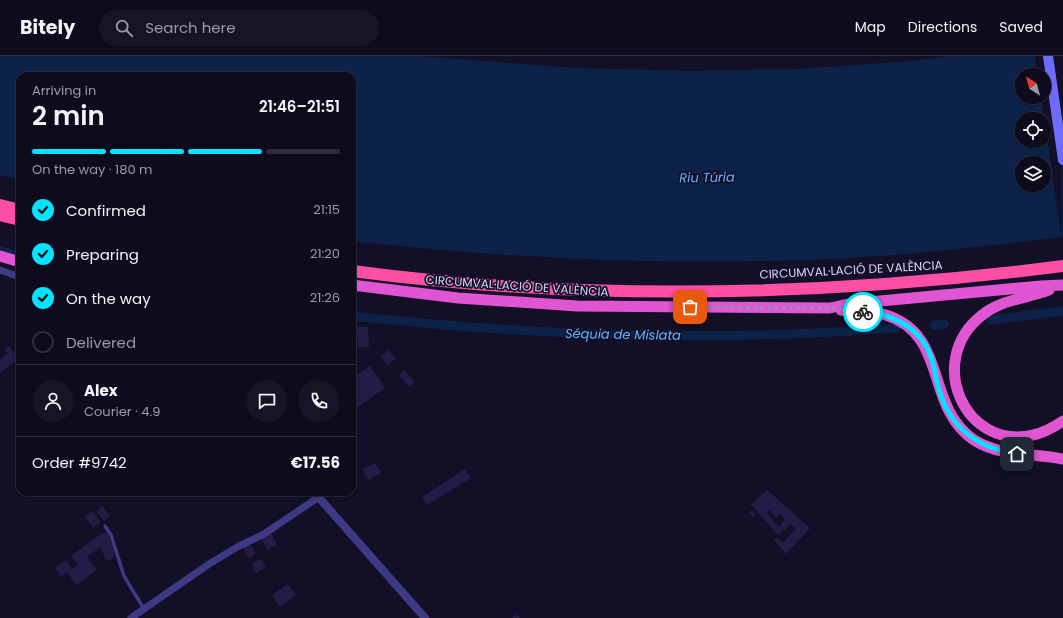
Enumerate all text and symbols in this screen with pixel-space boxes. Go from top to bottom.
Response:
search box [99,10,379,46]
text: Bitely [20,14,75,41]
icon: search [113,17,135,39]
text: Search here [145,17,236,38]
text: Map [855,17,886,37]
text: Directions [908,17,977,37]
text: Saved [999,17,1043,37]
north arrow [1015,68,1051,104]
map controls [1015,68,1051,192]
text: Arriving in [32,81,96,100]
text: 21:46–21:51 [259,96,340,117]
text: 2 min [32,98,105,134]
button: locate [1015,112,1051,148]
button: layers [1015,156,1051,192]
text: On the way · 180 m [32,160,152,179]
water label: Riu Túria [679,168,735,187]
icon: check [32,199,54,221]
text: Confirmed [66,200,146,221]
text: 21:15 [313,200,340,219]
icon: check [32,243,54,265]
text: Preparing [66,244,139,265]
text: 21:20 [310,244,340,263]
street label: CIRCUMVAL·LACIÓ DE VALÈNCIA [759,256,943,283]
street label: CIRCUMVAL·LACIÓ DE VALÈNCIA [425,271,609,300]
icon: check [32,287,54,309]
text: On the way [66,288,151,309]
text: 21:26 [310,288,340,307]
pin [673,290,707,324]
courier [843,292,883,332]
icon: bag [679,296,701,318]
icon: bike [852,301,874,323]
water label: Séquia de Mislata [565,324,681,345]
text: Delivered [66,332,136,353]
button: person [32,380,74,422]
text: Alex [84,380,118,401]
button: chat [246,380,288,422]
button: phone [298,380,340,422]
text: Courier · 4.9 [84,402,160,421]
pin [1000,437,1034,471]
icon: home [1006,443,1028,465]
text: Order #9742 [32,452,127,473]
text: €17.56 [291,452,340,473]

